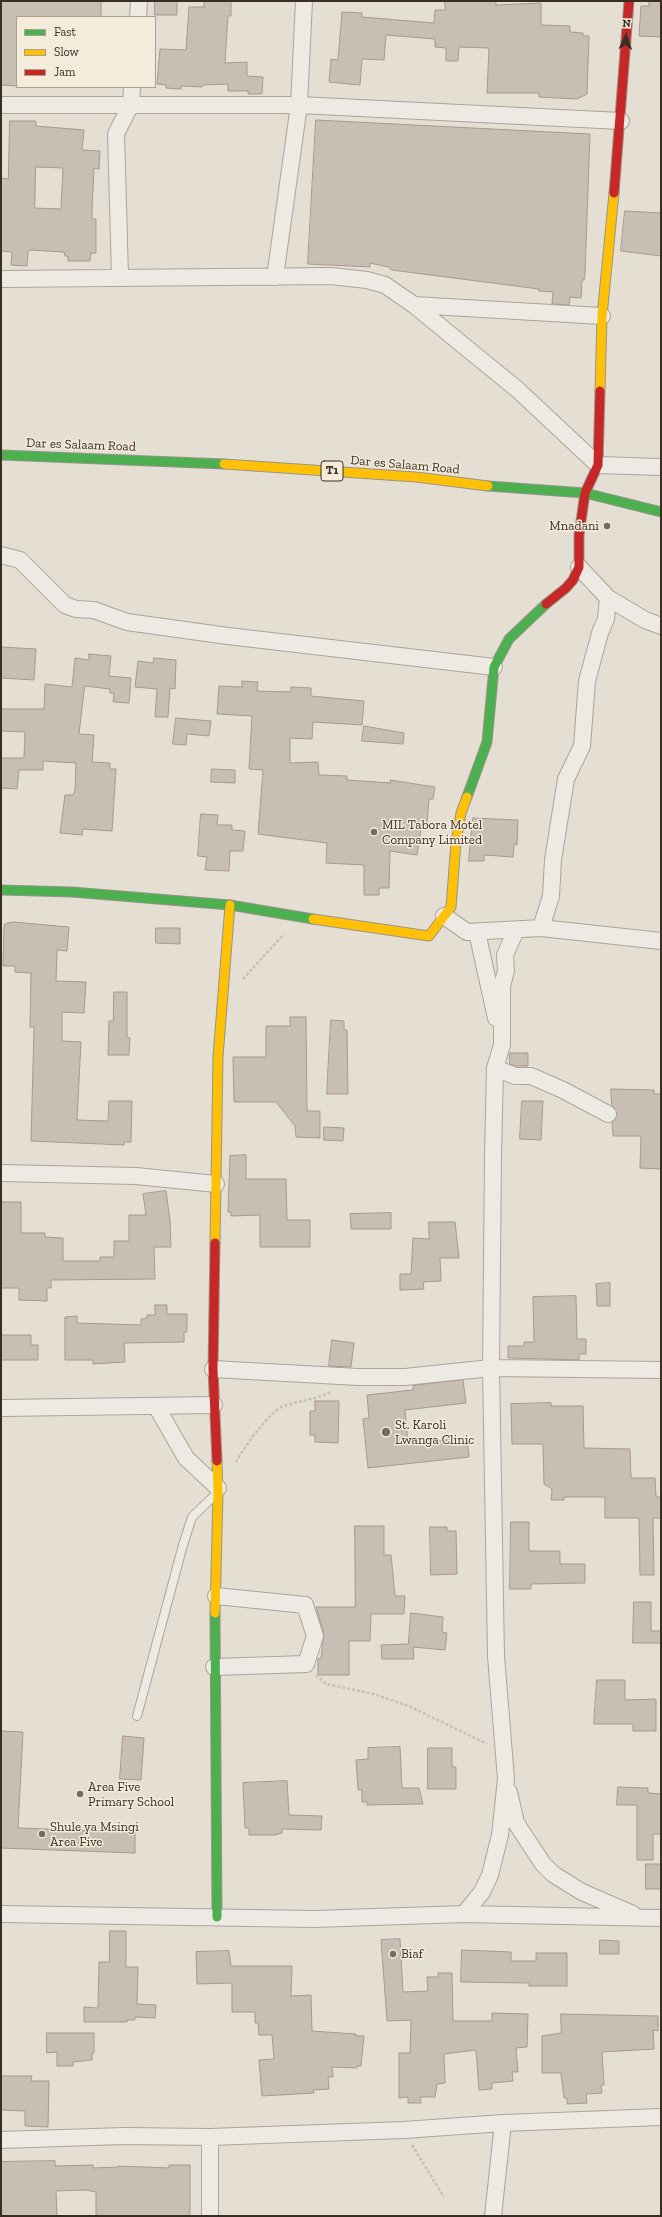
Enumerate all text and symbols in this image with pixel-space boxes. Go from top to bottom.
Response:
legend [16,16,156,88]
north arrow [606,16,646,56]
text: N [622,17,631,30]
text: Fast [54,25,76,39]
text: Slow [54,45,79,59]
text: Jam [54,65,75,79]
street label: Dar es Salaam Road [26,435,136,455]
street label: Dar es Salaam Road [350,452,460,478]
road number: T1 [321,461,343,481]
place label: Mnadani [549,518,599,534]
marker: Mnadani [602,521,612,531]
place label: MIL Tabora Motel Company Limited [382,817,482,848]
marker: MIL Tabora Motel Company Limited [369,827,379,837]
place label: St. Karoli Lwanga Clinic [395,1417,474,1448]
marker: St. Karoli Lwanga Clinic [380,1426,392,1438]
place label: Area Five Primary School [88,1779,174,1810]
marker: Area Five Primary School [75,1789,85,1799]
place label: Shule ya Msingi Area Five [50,1819,139,1850]
marker: Shule ya Msingi Area Five [37,1829,47,1839]
place label: Biaf [401,1946,423,1962]
marker: Biaf [388,1949,398,1959]

